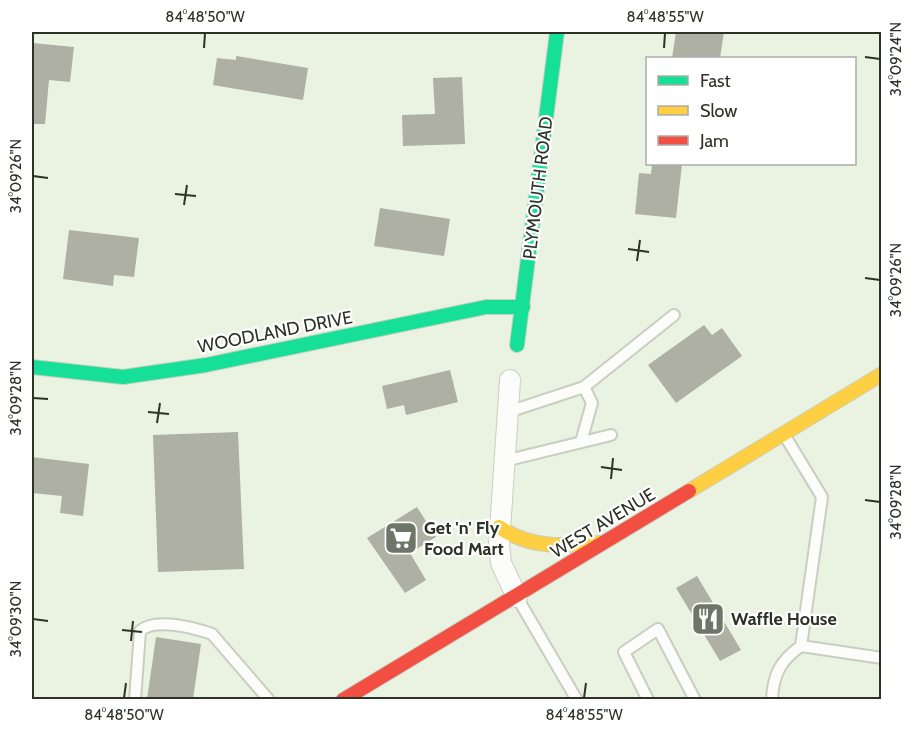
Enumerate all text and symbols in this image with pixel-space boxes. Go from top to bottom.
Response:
text: 84°48'50"W [165,8,246,26]
text: 84°48'55"W [626,8,704,26]
text: 34°09'24"N [887,22,905,96]
legend [646,57,856,165]
text: Fast [700,70,731,92]
text: Slow [700,100,737,122]
street label: PLYMOUTH ROAD [518,115,558,261]
text: Jam [699,130,729,152]
text: 34°09'26"N [7,139,25,213]
text: 34°09'26"N [887,243,905,317]
street label: WOODLAND DRIVE [196,306,354,358]
text: 34°09'28"N [7,361,25,435]
text: 34°09'28"N [887,465,905,539]
street label: WEST AVENUE [547,483,659,563]
place label: Get 'n' Fly Food Mart [424,517,504,560]
supermarket icon: Get 'n' Fly Food Mart [383,520,419,556]
text: 34°09'30"N [7,581,25,657]
restaurant icon: Waffle House [690,601,726,637]
place label: Waffle House [731,608,837,630]
text: 84°48'50"W [84,706,165,724]
text: 84°48'55"W [545,706,623,724]

